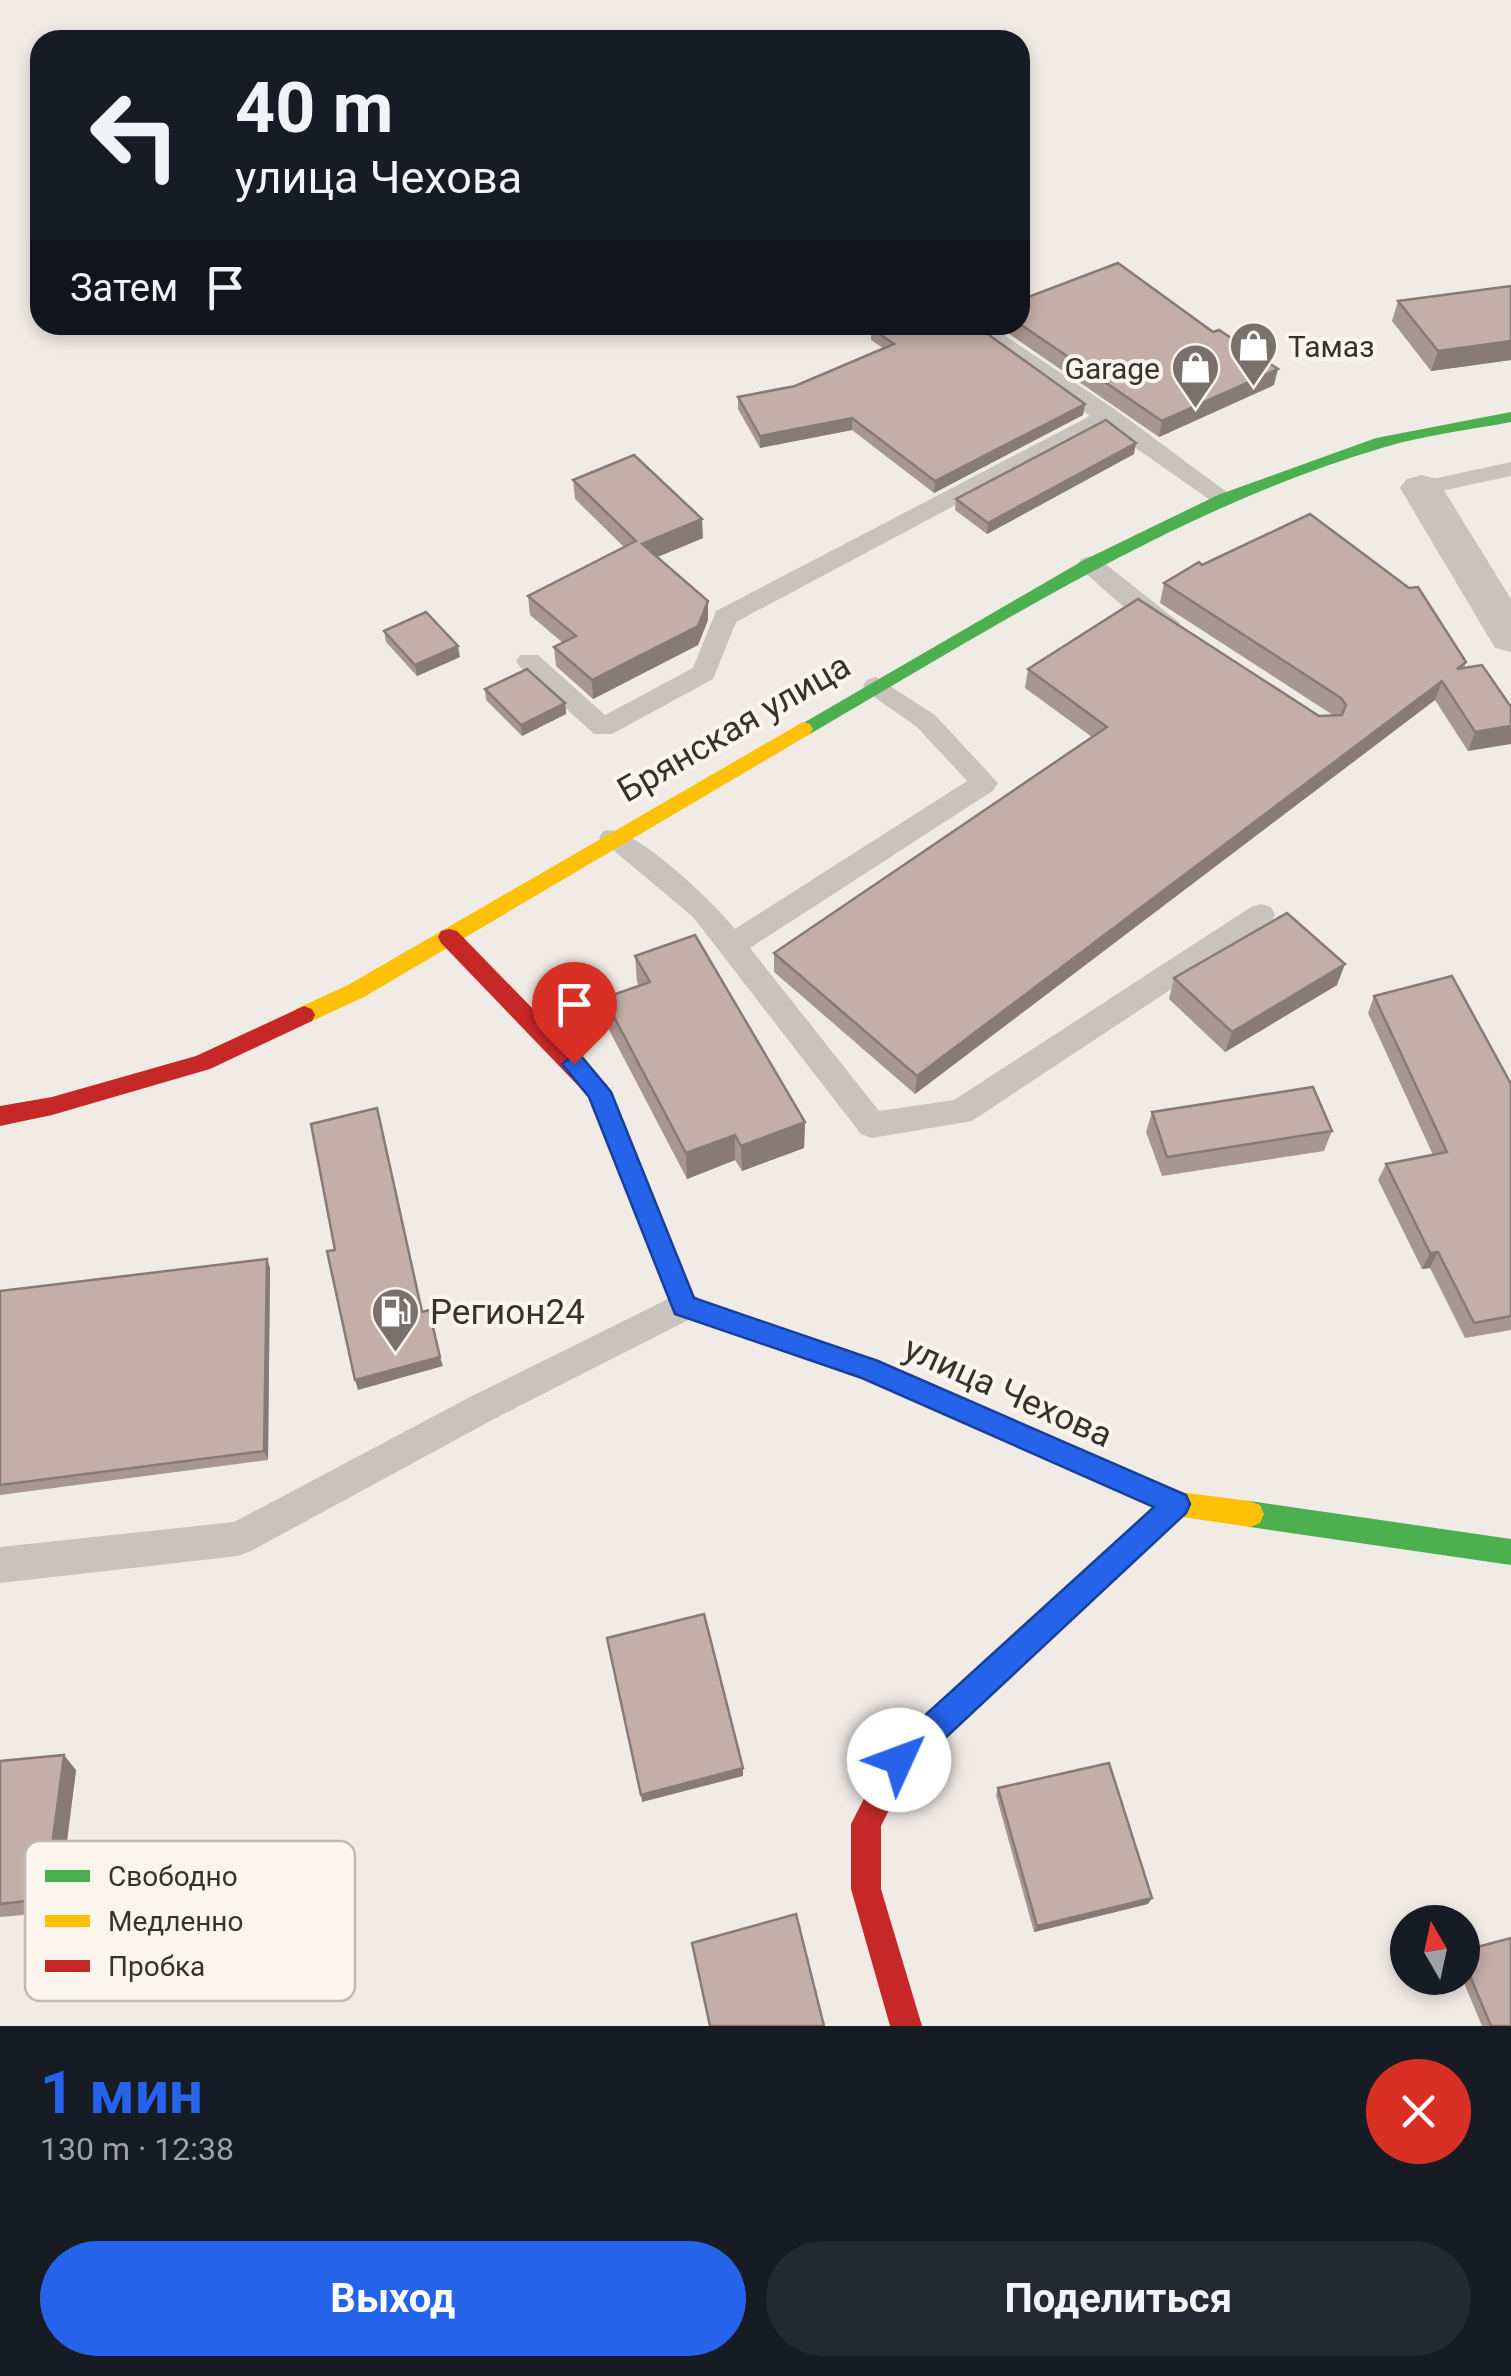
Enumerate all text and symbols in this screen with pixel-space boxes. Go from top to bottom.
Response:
text: 40 m [235,67,393,149]
icon: left [70,70,200,200]
text: улица Чехова [235,151,522,204]
icon: arrive [198,260,253,315]
text: Затем [70,266,178,310]
shop icon: Тамаз [1227,320,1279,388]
place label: Тамаз [1288,329,1374,364]
shop icon: Garage [1169,342,1221,410]
place label: Garage [1065,351,1160,386]
street label: Брянская улица [611,645,857,811]
pin [532,962,617,1065]
icon: arrive [547,977,602,1032]
fuel station icon: Регион24 [369,1286,421,1354]
place label: Регион24 [430,1292,585,1333]
street label: улица Чехова [898,1328,1118,1456]
position arrow [847,1708,951,1812]
legend [25,1841,355,2001]
text: Свободно [108,1860,238,1893]
text: Медленно [108,1905,244,1938]
north arrow [1390,1905,1480,1995]
map controls [1390,1905,1480,1995]
text: Пробка [108,1950,205,1983]
text: 1 мин [40,2057,203,2128]
button: close [1366,2059,1471,2164]
text: 130 m · 12:38 [40,2130,234,2168]
button: Выход [40,2241,746,2356]
button: Поделиться [766,2241,1471,2356]

